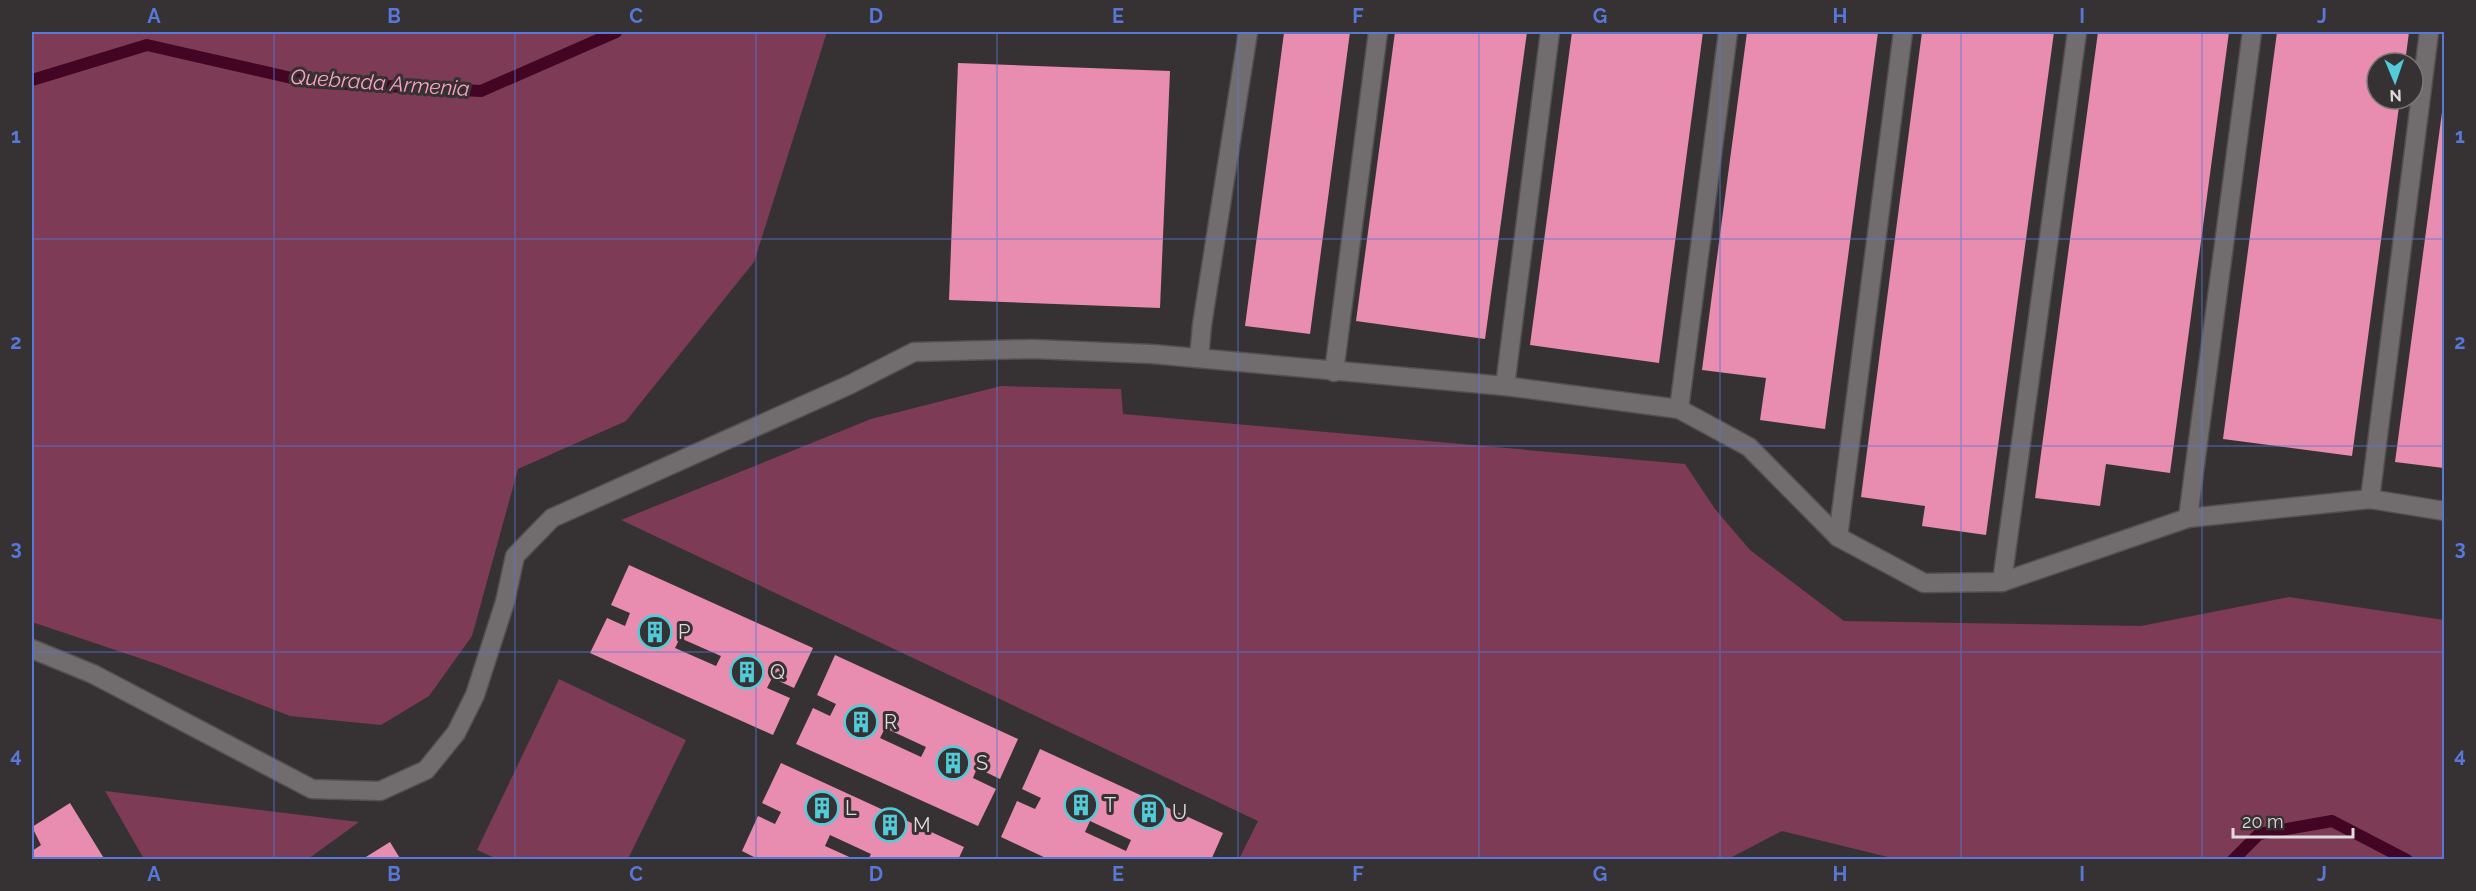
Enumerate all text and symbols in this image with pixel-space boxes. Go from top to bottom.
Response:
text: A [147,4,161,28]
text: B [387,4,401,28]
text: C [629,4,643,28]
text: D [869,4,883,28]
text: E [1112,4,1124,28]
text: F [1352,4,1364,28]
text: G [1593,4,1607,28]
text: H [1833,4,1847,28]
text: I [2079,4,2085,28]
text: J [2317,4,2327,28]
north arrow [2365,51,2425,111]
water label: Quebrada Armenia [290,64,470,101]
text: N [2389,86,2402,105]
text: 1 [11,124,21,148]
text: 1 [2455,124,2465,148]
text: 2 [10,330,22,354]
text: 2 [2454,330,2466,354]
text: 3 [10,536,22,560]
text: 3 [2454,536,2466,560]
building icon: P [637,614,673,650]
place label: P [678,620,690,644]
building icon: Q [729,654,765,690]
place label: Q [770,660,785,684]
building icon: R [843,704,879,740]
place label: R [884,710,897,734]
text: 4 [10,743,22,767]
text: 4 [2454,743,2466,767]
building icon: S [935,745,971,781]
place label: S [976,751,988,775]
building icon: T [1063,787,1099,823]
building icon: L [804,790,840,826]
place label: T [1104,793,1116,817]
building icon: U [1131,794,1167,830]
place label: L [845,796,857,820]
place label: U [1172,800,1187,824]
scale bar [2233,801,2353,839]
building icon: M [872,807,908,843]
text: 20 m [2242,811,2284,832]
place label: M [913,813,931,837]
text: A [147,862,161,886]
text: B [387,862,401,886]
text: C [629,862,643,886]
text: D [869,862,883,886]
text: E [1112,862,1124,886]
text: F [1352,862,1364,886]
text: G [1593,862,1607,886]
text: H [1833,862,1847,886]
text: I [2079,862,2085,886]
text: J [2317,862,2327,886]

